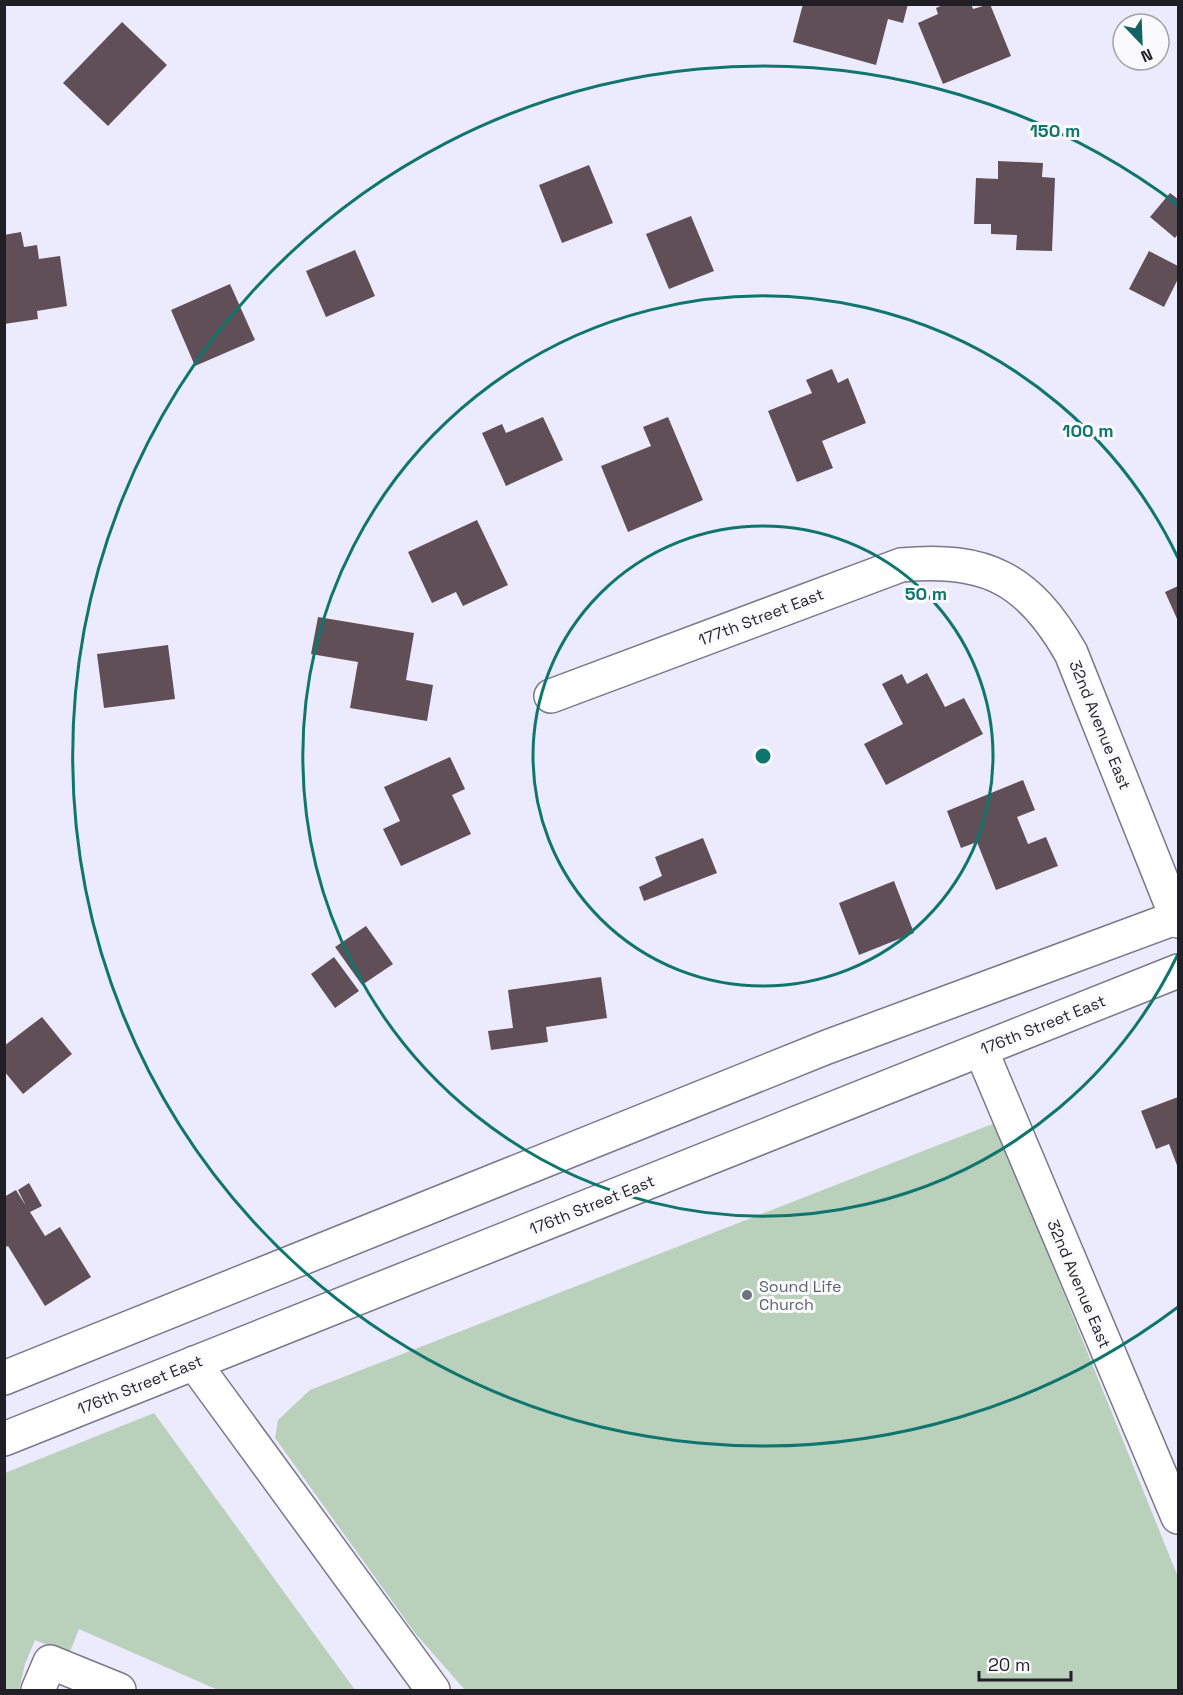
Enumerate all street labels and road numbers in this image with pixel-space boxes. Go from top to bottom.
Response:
street label: 177th Street East [695,583,827,651]
street label: 32nd Avenue East [1064,657,1136,793]
street label: 176th Street East [977,990,1109,1060]
street label: 176th Street East [526,1170,658,1240]
street label: 32nd Avenue East [1042,1217,1116,1351]
street label: 176th Street East [74,1350,206,1420]

